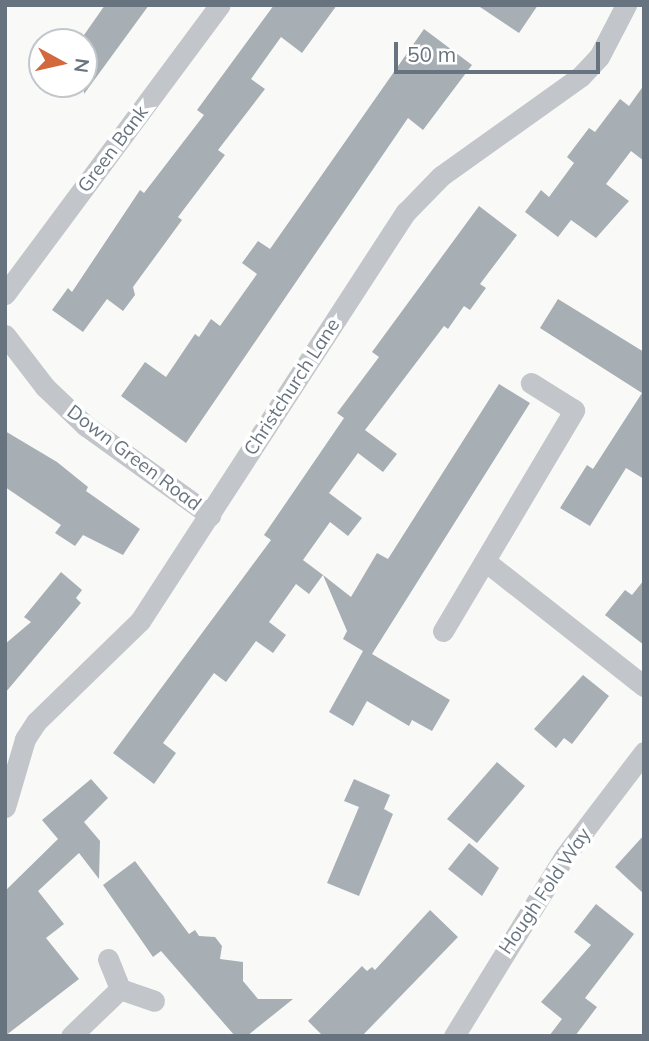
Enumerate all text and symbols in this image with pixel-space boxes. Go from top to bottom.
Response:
north arrow [28,28,98,98]
scale bar [397,28,604,72]
text: 50 m [407,41,456,67]
text: N [69,57,95,74]
street label: Green Bank [73,101,153,197]
street label: Christchurch Lane [239,314,345,460]
street label: Down Green Road [63,400,205,516]
street label: Hough Fold Way [494,824,596,958]

